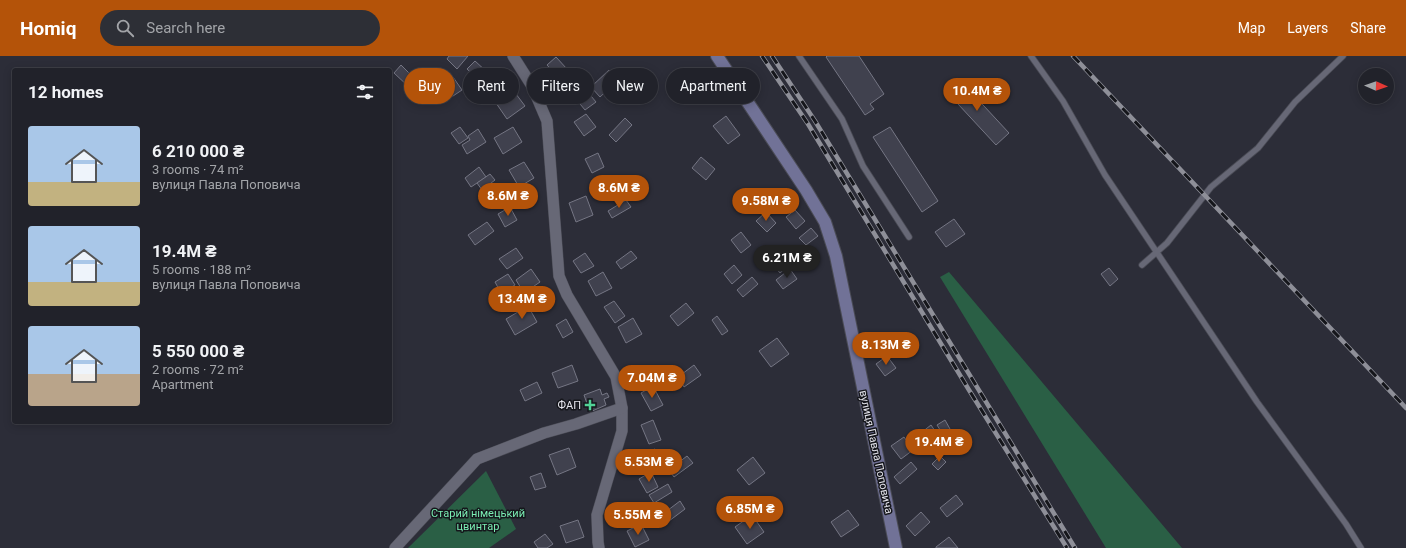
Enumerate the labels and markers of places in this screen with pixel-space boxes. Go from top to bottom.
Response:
pin: 10.4M ₴ [940,78,1014,112]
pin: 8.6M ₴ [586,175,652,209]
pin: 8.6M ₴ [475,183,541,217]
pin: 9.58M ₴ [729,188,803,222]
pin: 6.21M ₴ [750,245,824,279]
pin: 13.4M ₴ [485,286,559,320]
pin: 8.13M ₴ [849,332,923,366]
pin: 7.04M ₴ [615,365,689,399]
place label: ФАП [557,399,581,412]
marker: ФАП [584,399,596,411]
pin: 19.4M ₴ [902,429,976,463]
pin: 5.53M ₴ [612,449,686,483]
pin: 6.85M ₴ [713,496,787,530]
pin: 5.55M ₴ [601,502,675,536]

